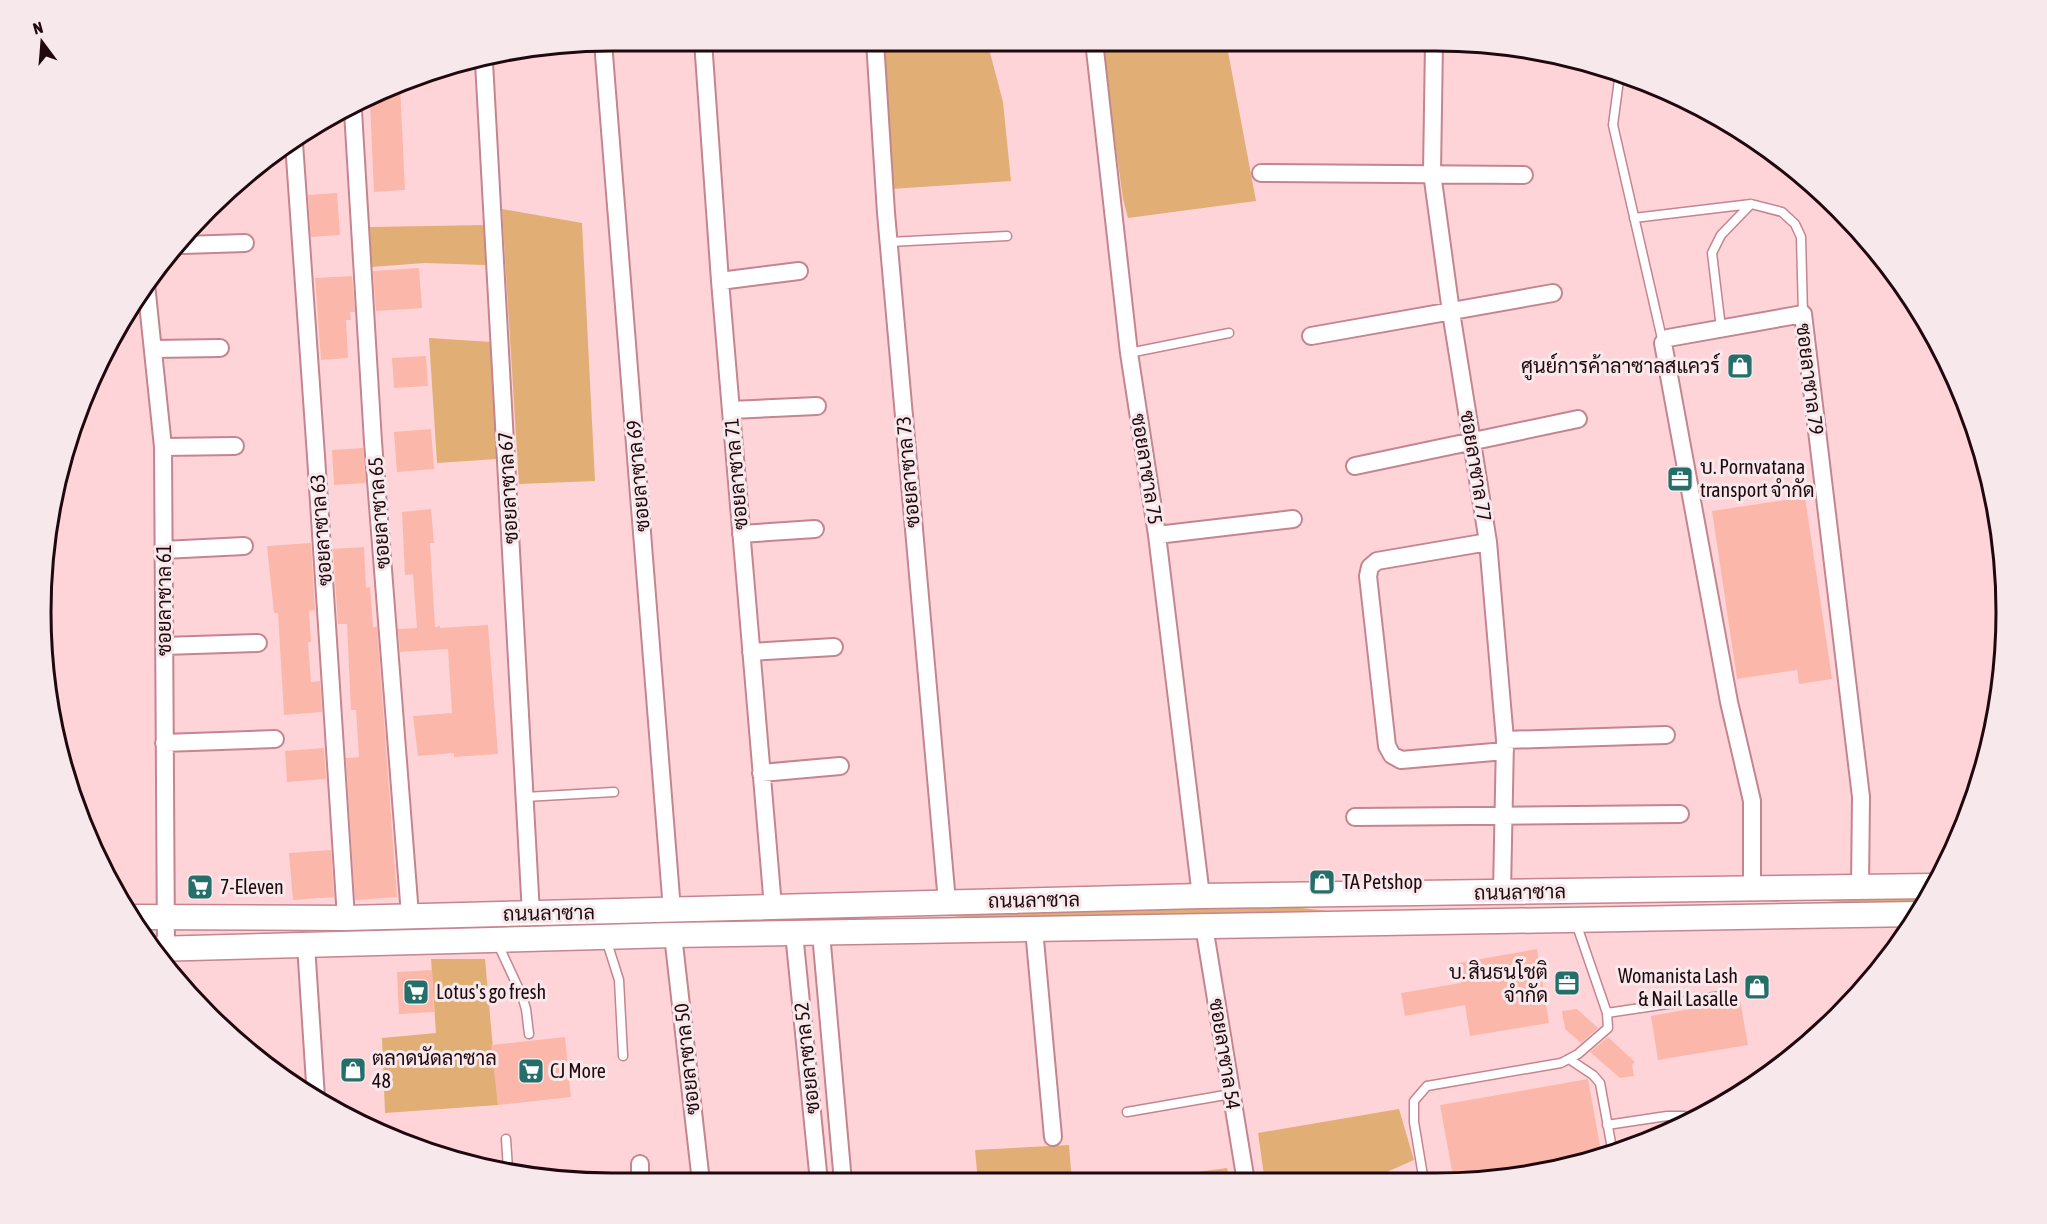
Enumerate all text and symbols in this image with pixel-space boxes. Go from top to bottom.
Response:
north arrow [12,12,72,72]
text: N [31,18,45,38]
street label: ซอยลาซาล 79 [1792,322,1829,436]
shop icon: ศูนย์การค้าลาซาลสแควร์ [1725,351,1755,381]
place label: ศูนย์การค้าลาซาลสแควร์ [1521,352,1720,381]
street label: ซอยลาซาล 77 [1456,409,1497,523]
street label: ซอยลาซาล 75 [1127,412,1168,526]
street label: ซอยลาซาล 73 [891,415,924,529]
street label: ซอยลาซาล 71 [719,417,752,531]
street label: ซอยลาซาล 69 [621,419,654,533]
street label: ซอยลาซาล 67 [493,432,522,545]
place label: บ. Pornvatana transport จำกัด [1700,455,1815,501]
street label: ซอยลาซาล 65 [363,456,394,570]
office icon: บ. Pornvatana transport จำกัด [1665,464,1695,494]
street label: ซอยลาซาล 63 [305,473,336,587]
street label: ซอยลาซาล 61 [152,544,175,656]
shop icon: TA Petshop [1307,867,1337,897]
place label: TA Petshop [1342,870,1423,893]
supermarket icon: 7-Eleven [185,872,215,902]
place label: 7-Eleven [220,875,284,898]
street label: ถนนลาซาล [1474,879,1566,904]
street label: ถนนลาซาล [988,887,1080,912]
street label: ถนนลาซาล [503,900,595,925]
place label: บ. สินธนโชติ จำกัด [1449,959,1548,1006]
place label: Womanista Lash & Nail Lasalle [1618,964,1738,1010]
office icon: บ. สินธนโชติ จำกัด [1552,968,1582,998]
shop icon: Womanista Lash & Nail Lasalle [1742,972,1772,1002]
supermarket icon: Lotus's go fresh [401,977,431,1007]
place label: Lotus's go fresh [436,980,546,1003]
street label: ซอยลาซาล 54 [1205,997,1246,1111]
street label: ซอยลาซาล 52 [789,1001,824,1115]
street label: ซอยลาซาล 50 [669,1002,704,1116]
place label: ตลาดนัดลาซาล 48 [372,1046,497,1092]
shop icon: ตลาดนัดลาซาล 48 [338,1055,368,1085]
supermarket icon: CJ More [516,1056,546,1086]
place label: CJ More [550,1059,606,1082]

